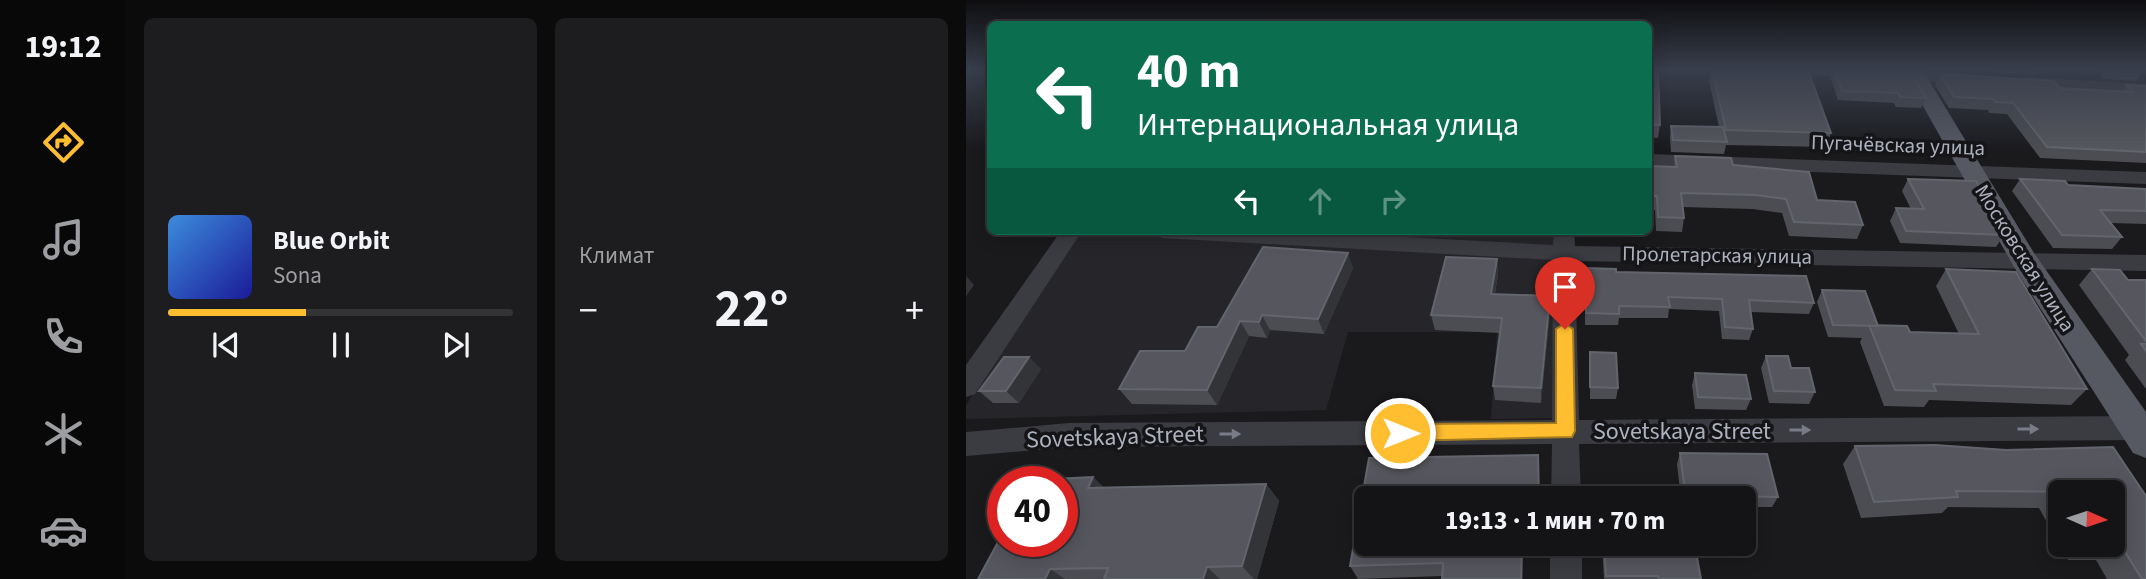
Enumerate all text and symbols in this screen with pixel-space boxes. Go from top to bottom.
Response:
text: 19:12 [24,24,102,70]
text: 40 m [1137,37,1241,107]
icon: left [1022,49,1113,140]
text: Интернациональная улица [1137,102,1519,148]
icon: directions [39,118,88,167]
street label: Пугачёвская улица [1810,127,1986,163]
street label: Московская улица [1968,179,2082,337]
icon: left [1228,182,1266,220]
icon: ahead [1301,182,1339,220]
icon: right [1374,182,1412,220]
icon: music [39,215,88,264]
text: Blue Orbit [273,222,390,259]
street label: Пролетарская улица [1622,238,1812,272]
text: Климат [579,239,654,272]
pin [1535,257,1595,329]
text: Sona [273,259,322,292]
icon: arrive [1546,268,1584,306]
text: 22° [715,273,788,347]
text: − [579,284,598,338]
text: + [905,284,924,338]
icon: phone [39,312,88,361]
icon: previous [207,326,245,364]
icon: pause [322,326,360,364]
icon: next [437,326,475,364]
position arrow [1363,396,1437,470]
icon: climate [39,409,88,458]
street label: Sovetskaya Street [1593,414,1771,449]
street label: Sovetskaya Street [1025,416,1205,458]
one-way arrow [2017,423,2039,435]
one-way arrow [1790,424,1812,436]
one-way arrow [1219,428,1241,440]
speed limit sign: 40 [987,466,1078,557]
north arrow [2048,480,2124,556]
map controls [2048,480,2125,557]
text: 19:13 · 1 мин · 70 m [1445,502,1665,539]
icon: car [39,506,88,555]

